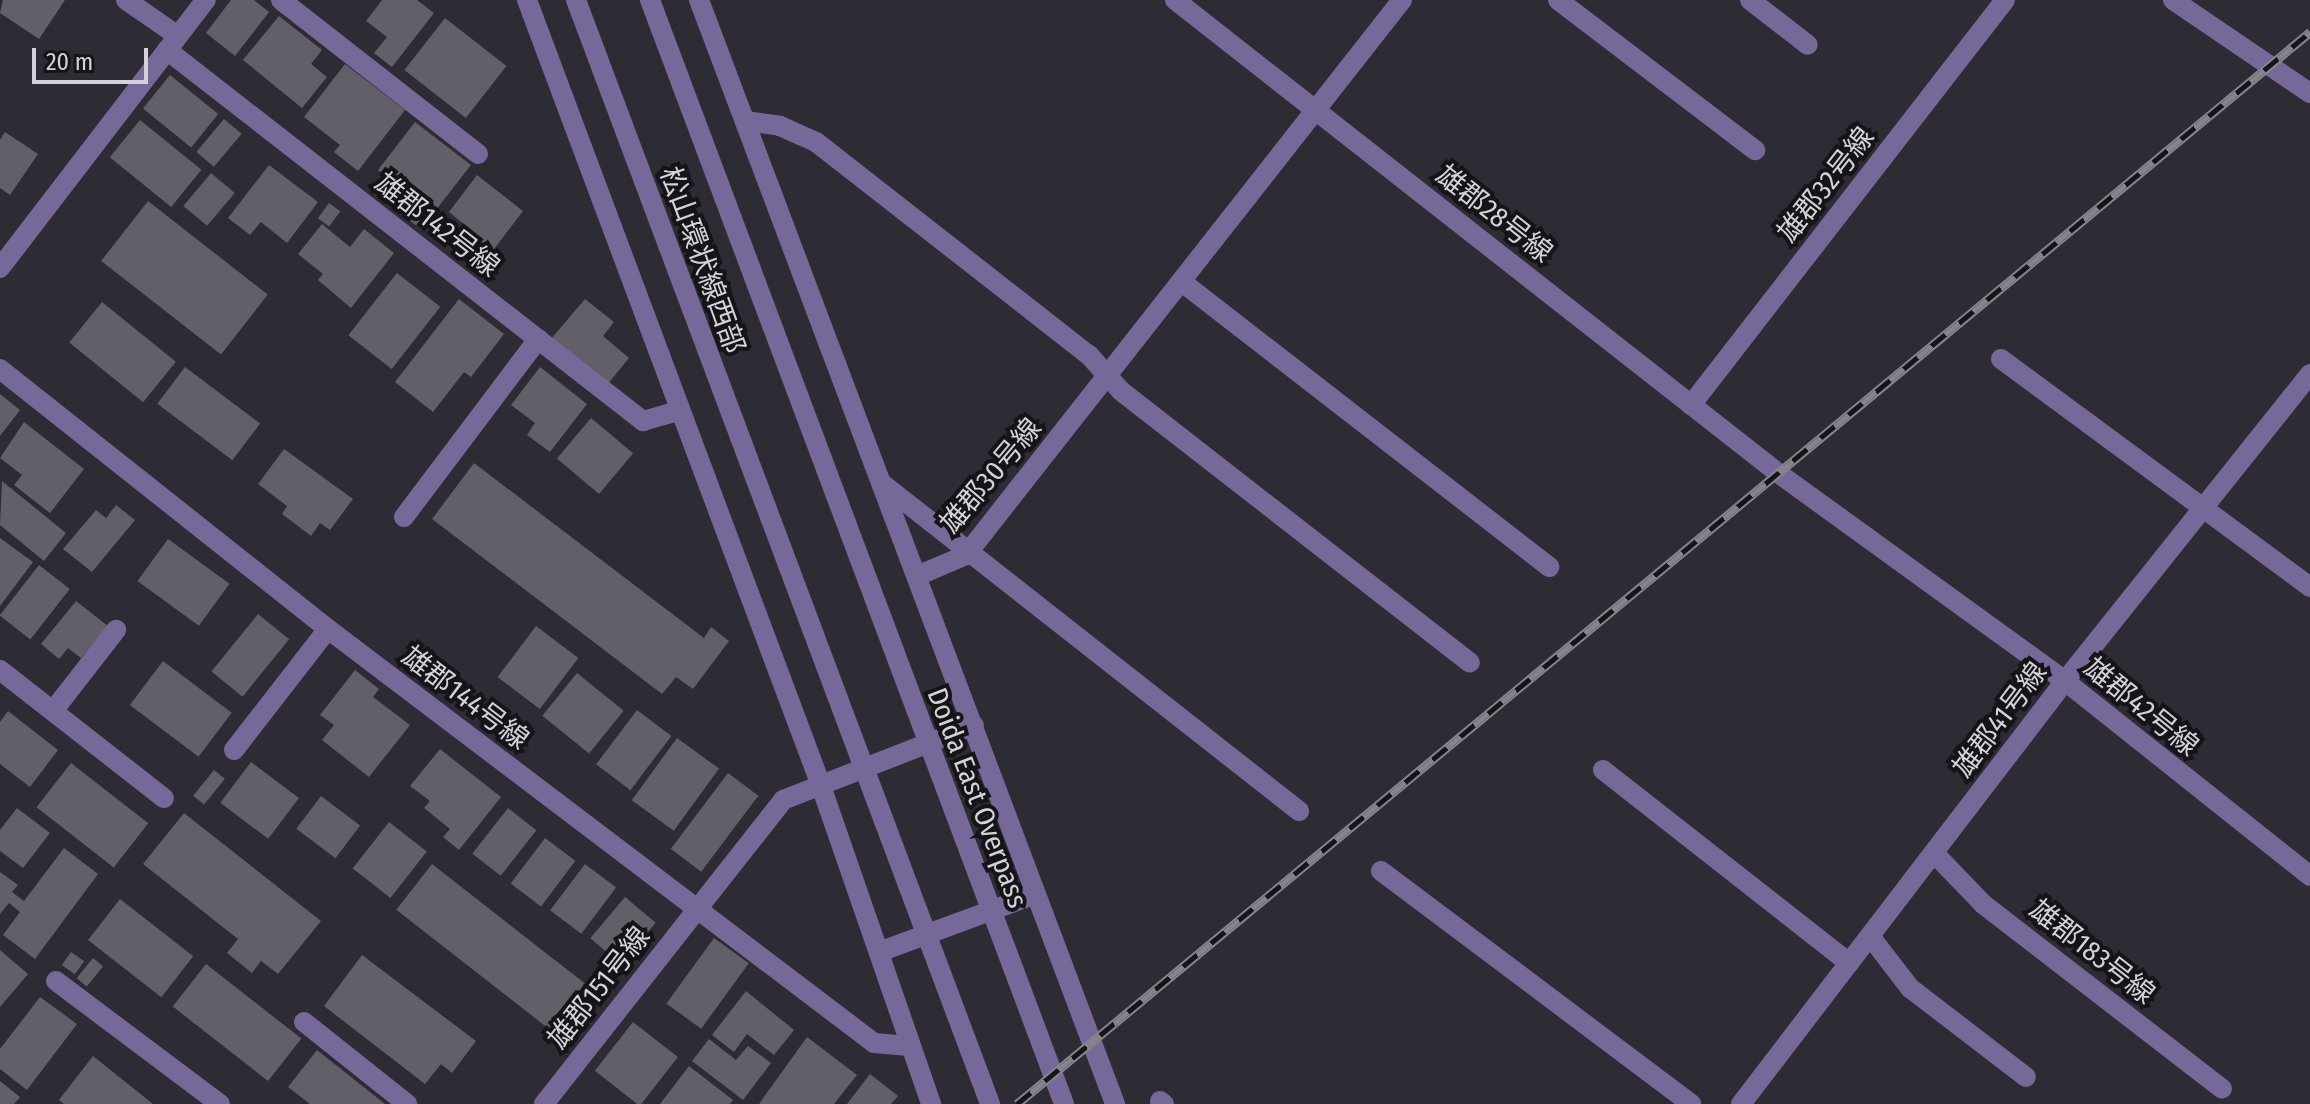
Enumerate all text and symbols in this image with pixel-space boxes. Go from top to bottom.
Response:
scale bar [36,32,152,82]
text: 20 m [46,48,93,76]
street label: 雄郡32号線 [1771,121,1881,249]
street label: 雄郡28号線 [1429,158,1559,270]
street label: 松山環状線西部 [653,162,751,358]
street label: 雄郡142号線 [368,166,506,284]
street label: 雄郡30号線 [933,412,1049,540]
street label: 雄郡144号線 [395,639,535,757]
street label: 雄郡42号線 [2077,651,2205,763]
street label: 雄郡41号線 [1946,656,2054,784]
street label: Doida East Overpass [920,683,1034,913]
street label: 雄郡183号線 [2023,893,2161,1011]
street label: 雄郡151号線 [541,920,657,1056]

